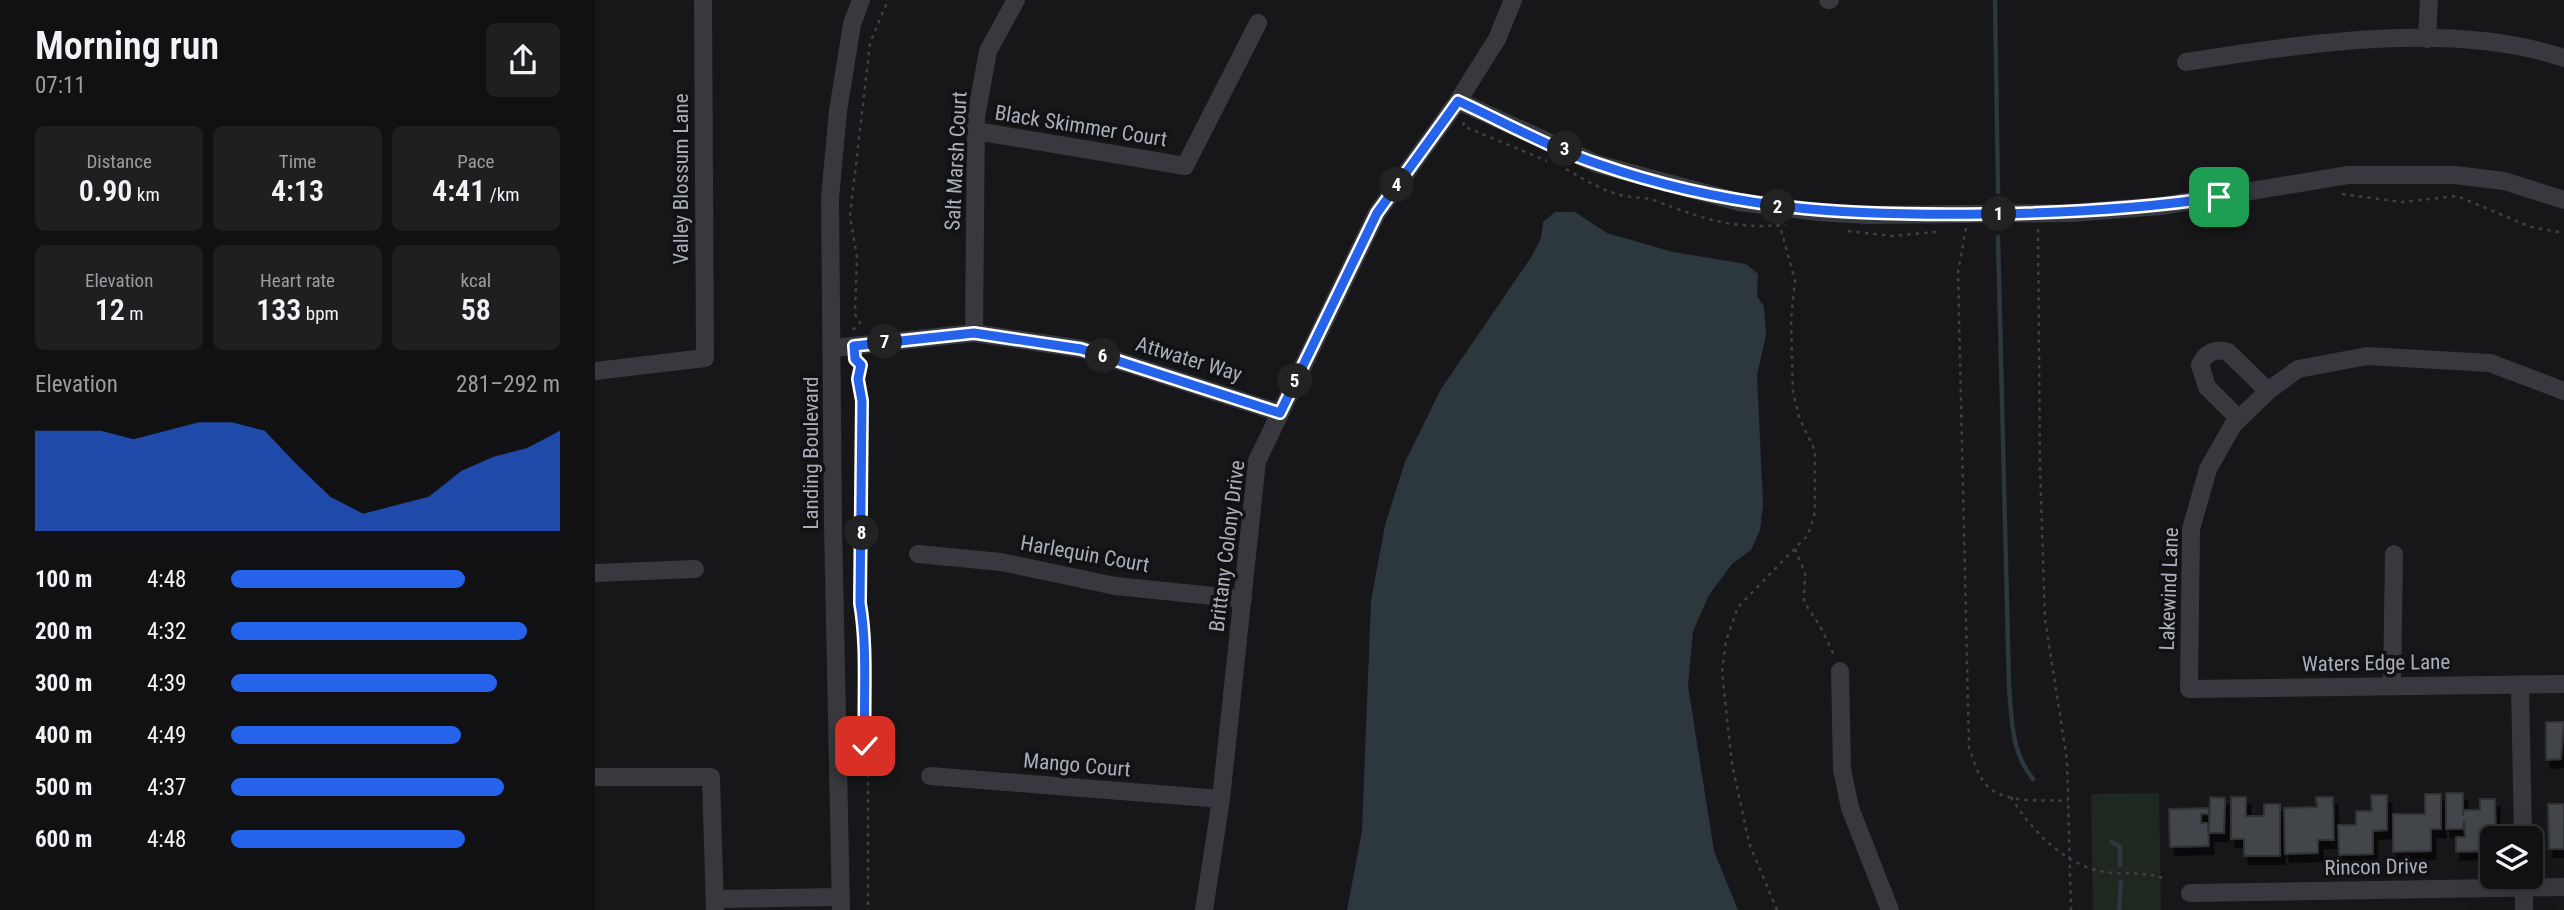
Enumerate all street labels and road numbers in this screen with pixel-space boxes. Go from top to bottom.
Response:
street label: Salt Marsh Court [940,91,972,231]
street label: Valley Blossum Lane [669,93,693,265]
street label: Black Skimmer Court [993,101,1169,151]
street label: Attwater Way [1133,331,1245,387]
street label: Landing Boulevard [799,377,823,530]
street label: Brittany Colony Drive [1205,459,1249,633]
street label: Lakewind Lane [2155,527,2183,651]
street label: Harlequin Court [1019,531,1151,577]
street label: Waters Edge Lane [2302,650,2451,676]
street label: Mango Court [1022,748,1132,782]
street label: Rincon Drive [2324,854,2428,880]

